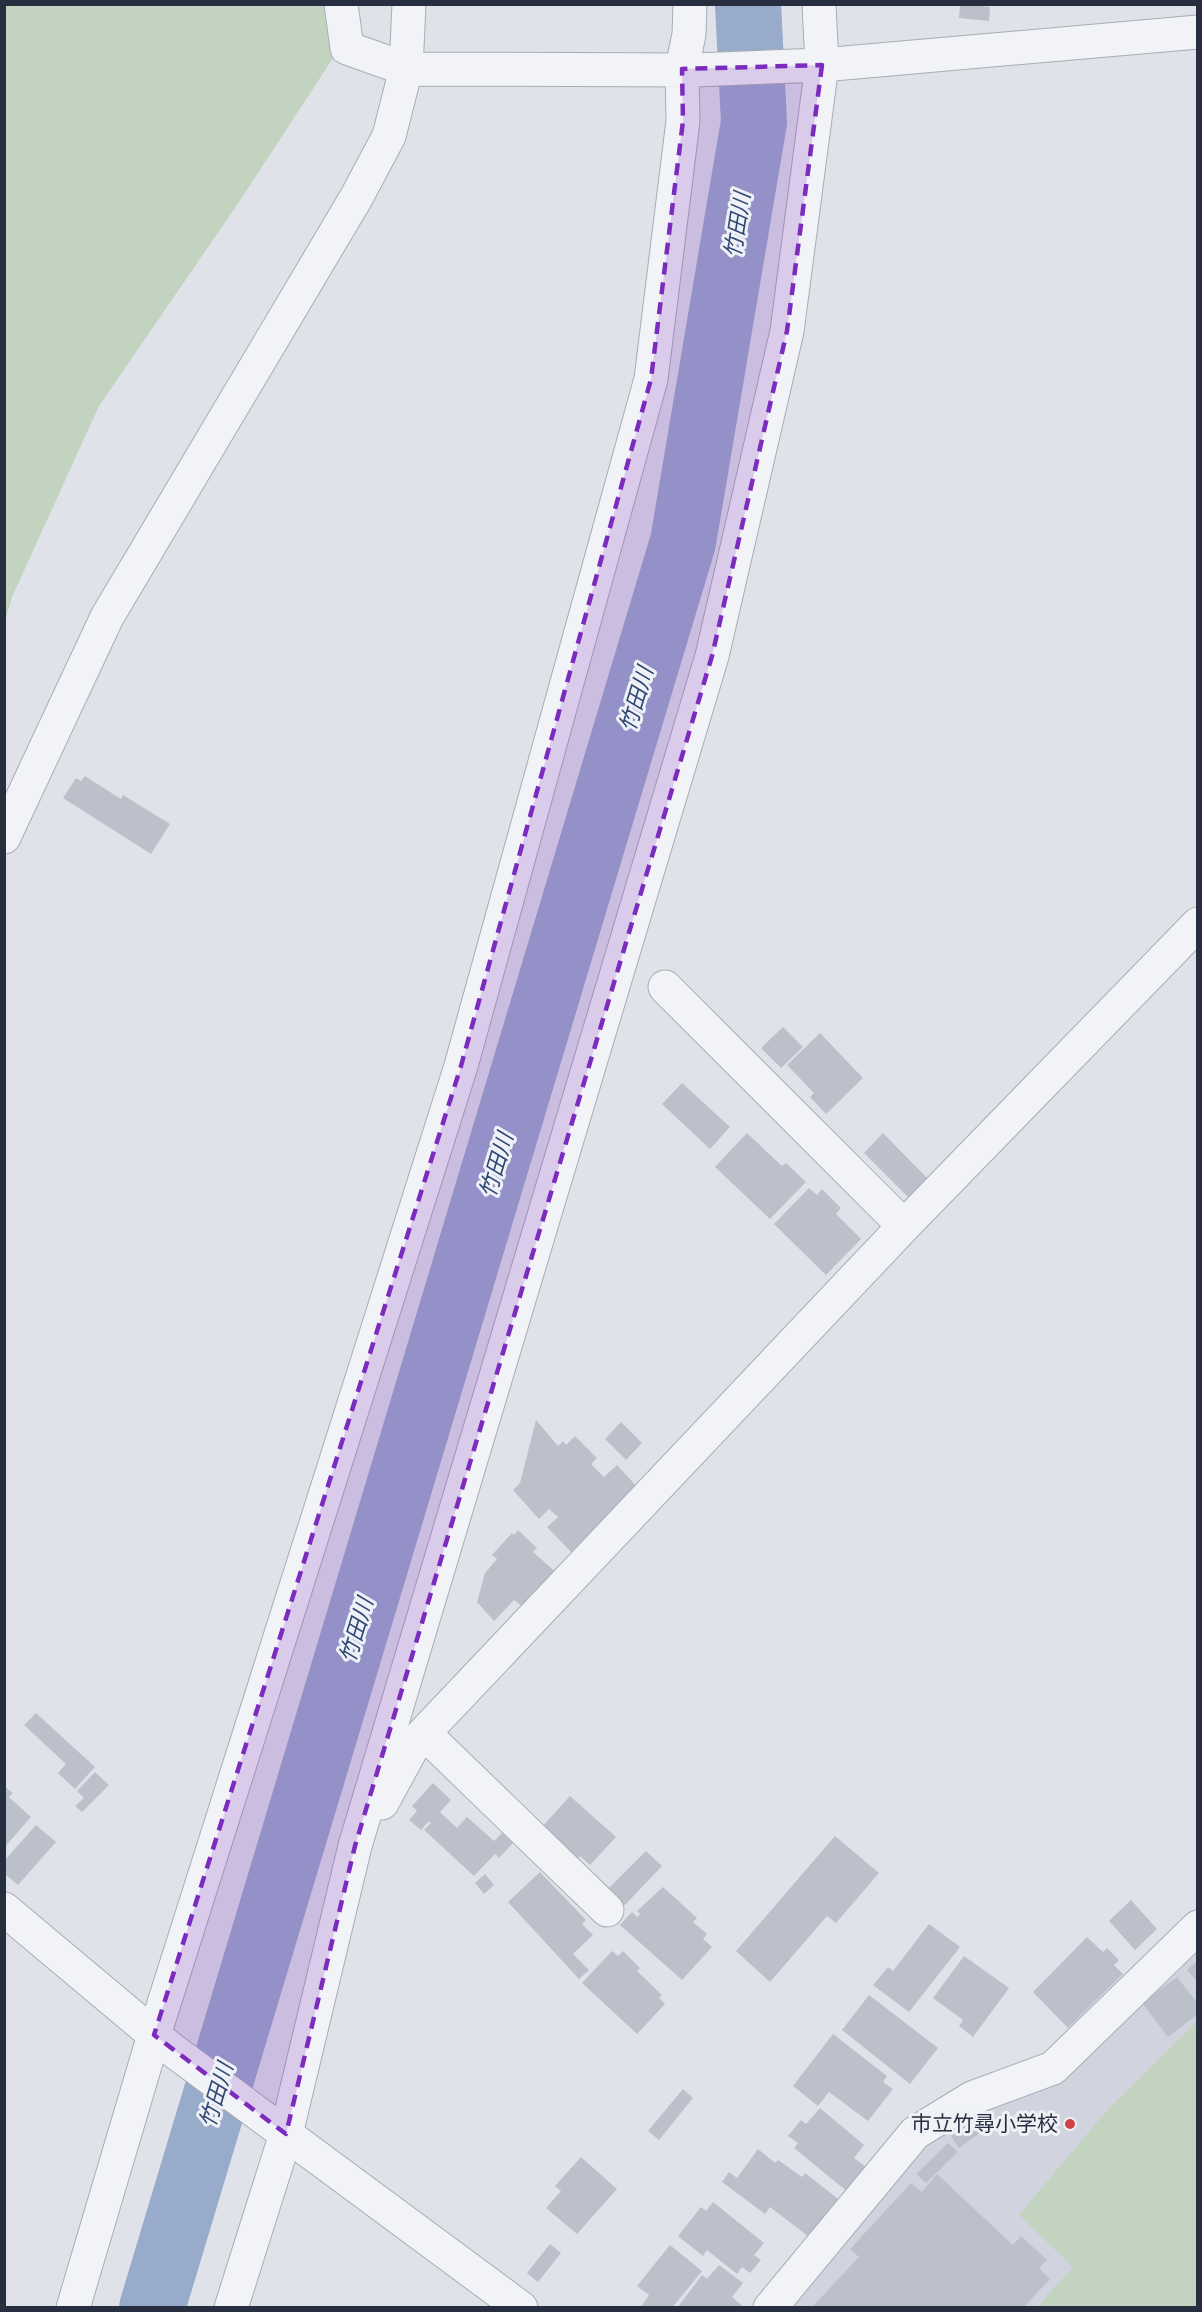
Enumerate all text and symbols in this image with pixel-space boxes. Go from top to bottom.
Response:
water label: 竹田川 [719,188,756,260]
water label: 竹田川 [614,662,660,735]
water label: 竹田川 [474,1128,520,1201]
water label: 竹田川 [334,1593,380,1666]
water label: 竹田川 [194,2058,240,2131]
place label: 市立竹尋小学校 [911,2111,1058,2136]
marker: 市立竹尋小学校 [1063,2117,1077,2131]

